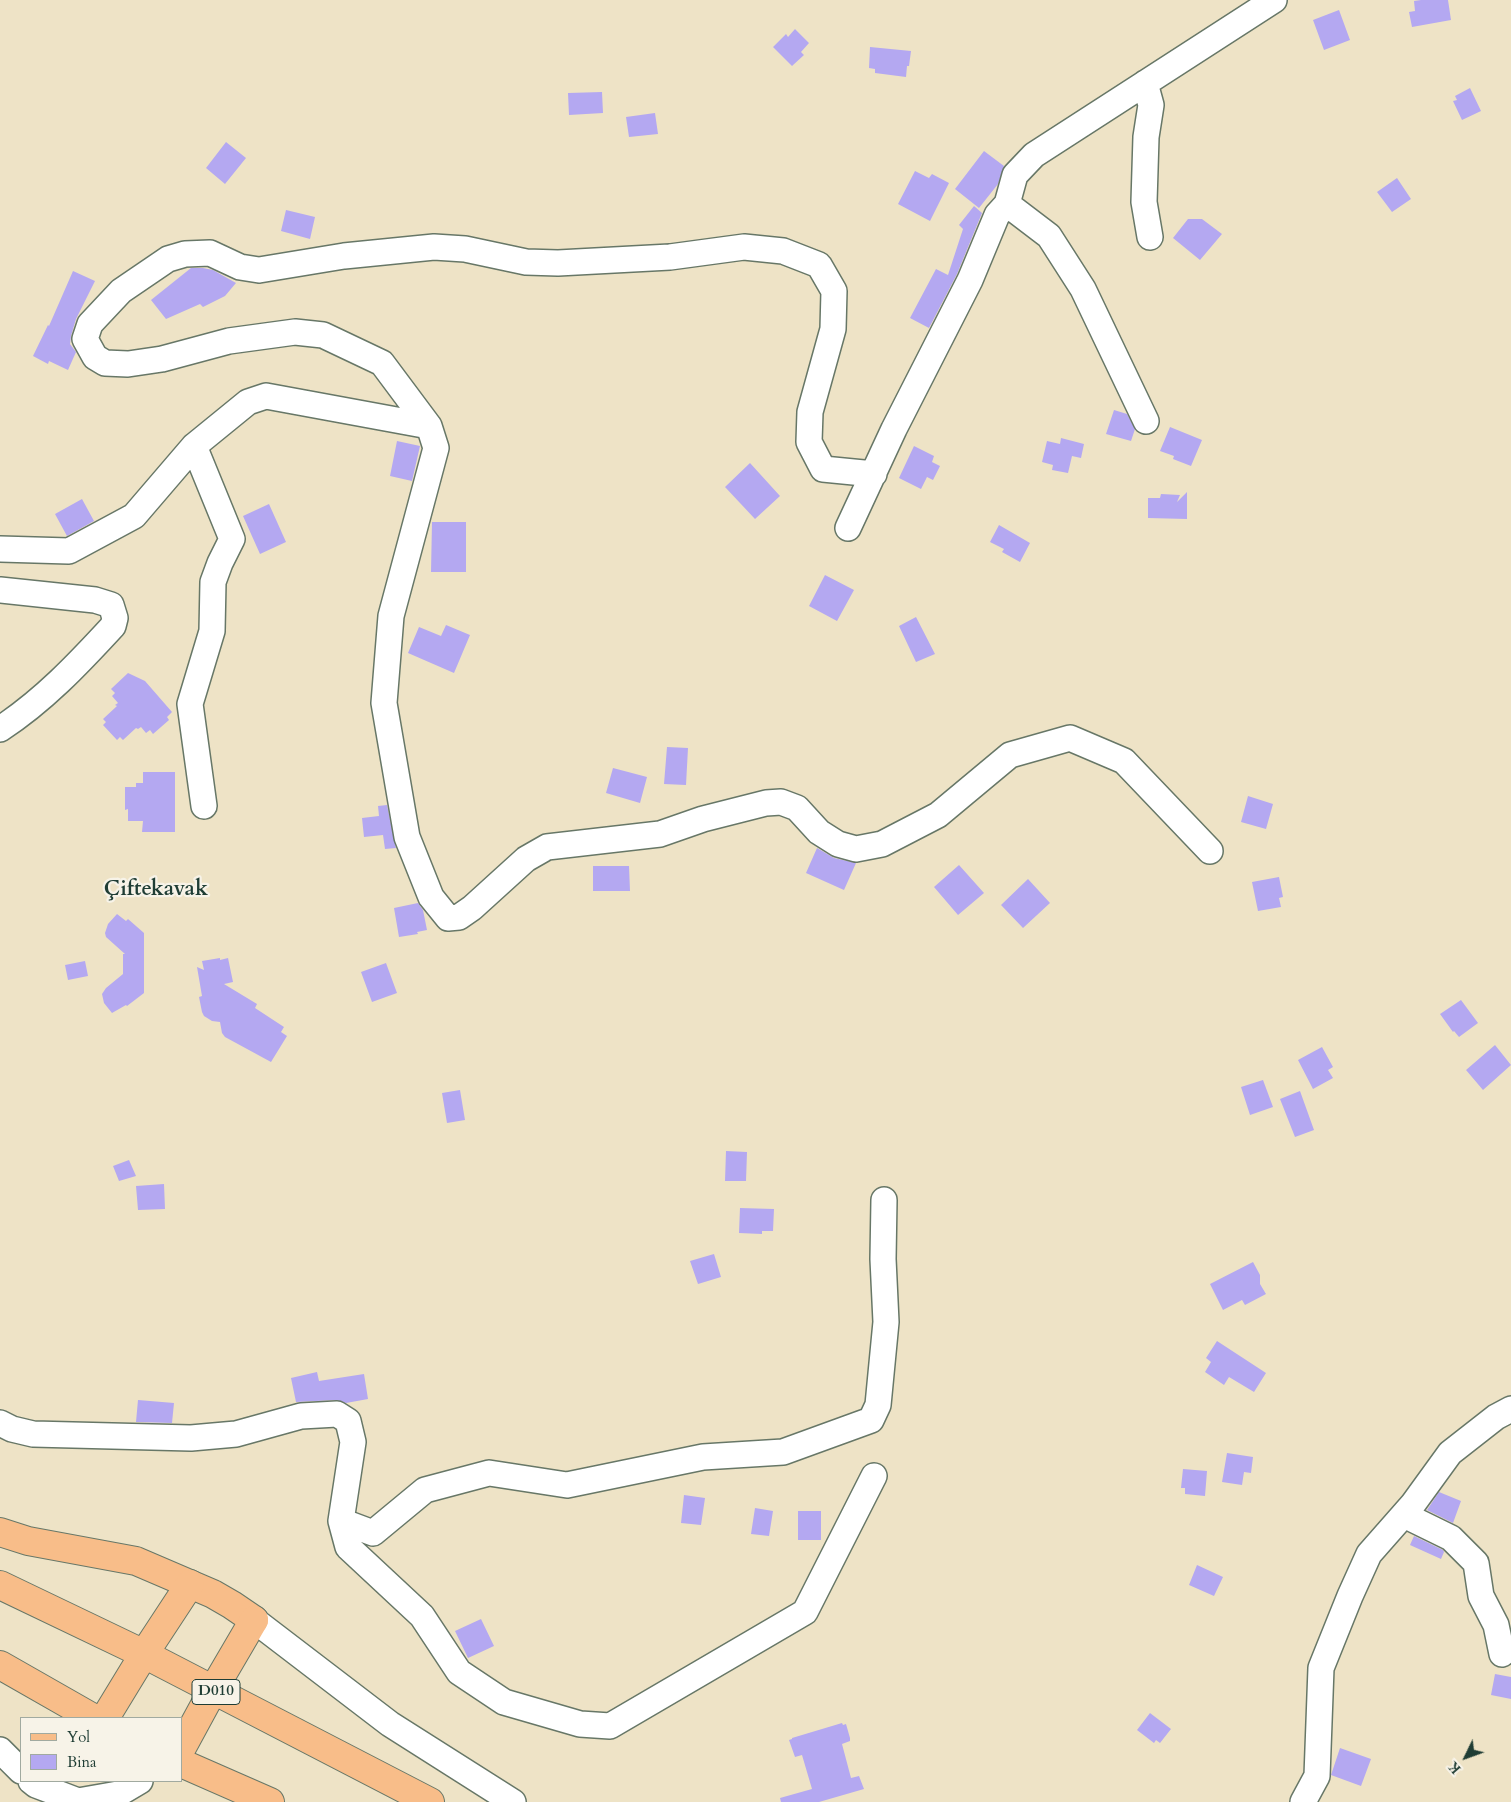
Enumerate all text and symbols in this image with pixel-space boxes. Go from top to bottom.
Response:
district label: Çiftekavak [104,877,208,903]
road number: D010 [192,1680,240,1704]
legend [20,1717,182,1782]
text: Yol [67,1727,90,1747]
north arrow [1441,1732,1491,1782]
text: Bina [67,1752,96,1772]
text: K [1444,1757,1465,1778]

